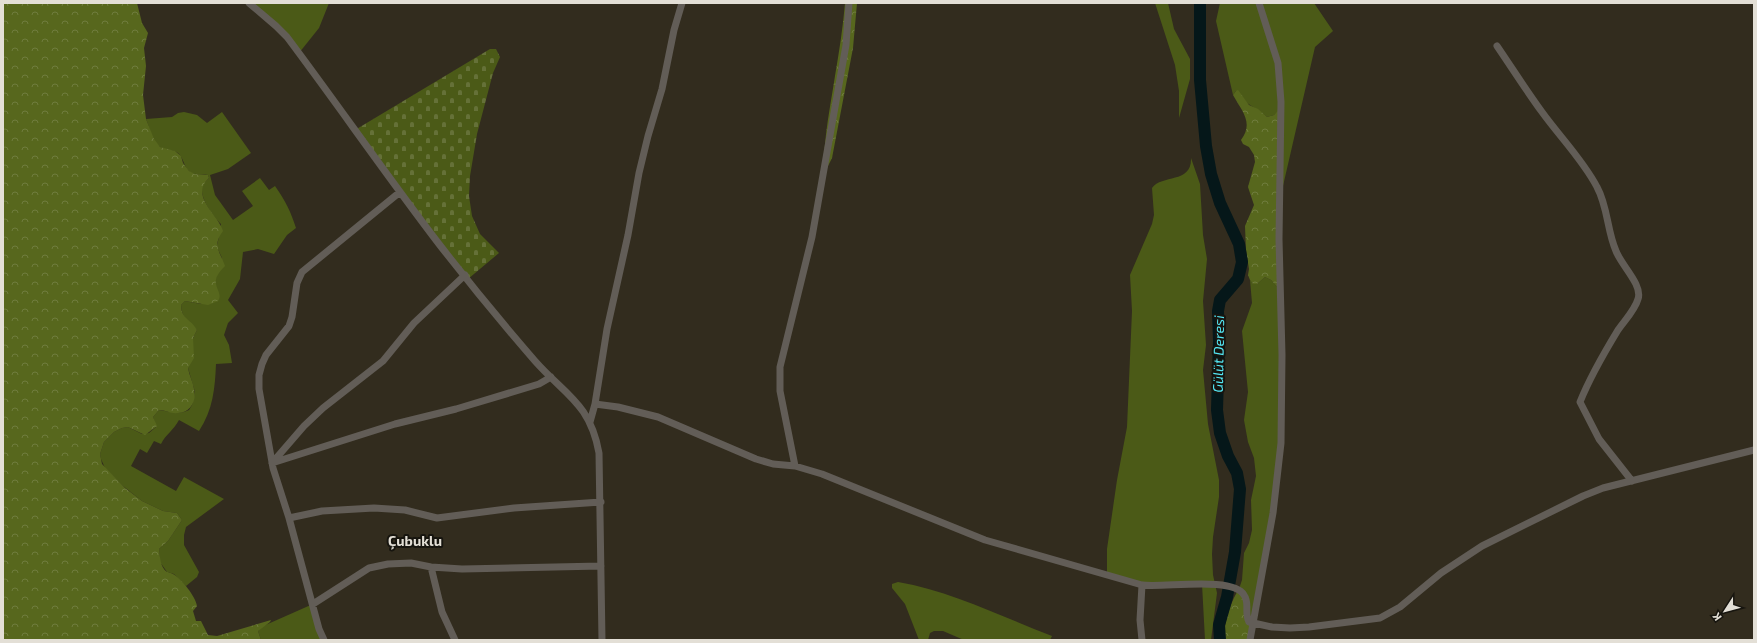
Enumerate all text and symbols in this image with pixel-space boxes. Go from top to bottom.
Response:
water label: Gülüt Deresi [1209,315,1227,393]
district label: Çubuklu [388,532,442,550]
north arrow [1705,591,1745,631]
text: K [1709,611,1724,624]

